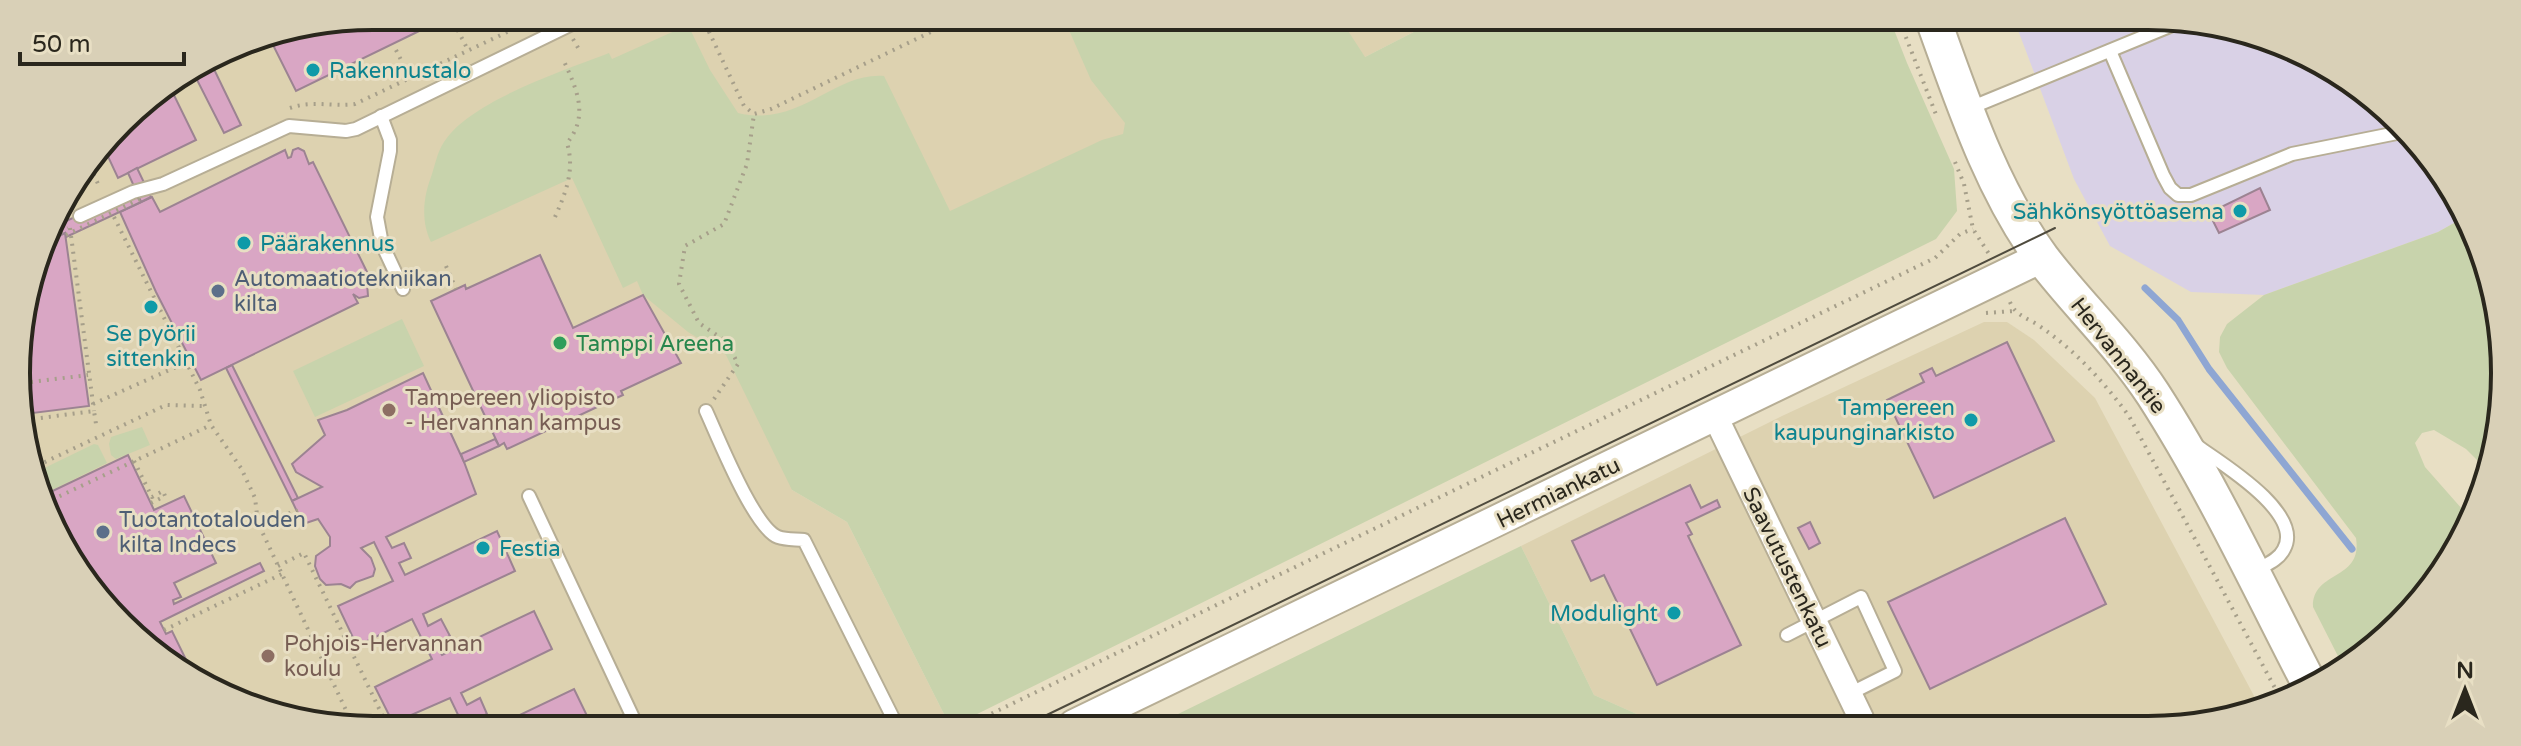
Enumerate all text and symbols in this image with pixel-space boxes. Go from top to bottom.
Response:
scale bar [20,16,184,66]
text: 50 m [32,30,90,59]
place label: Rakennustalo [329,58,471,84]
marker: Rakennustalo [304,61,322,79]
place label: Sähkönsyöttöasema [2013,199,2224,225]
marker: Sähkönsyöttöasema [2231,202,2249,220]
place label: Päärakennus [260,231,395,257]
marker: Päärakennus [235,234,253,252]
place label: Automaatiotekniikan kilta [234,266,452,317]
marker: Automaatiotekniikan kilta [209,282,227,300]
street label: Hervannantie [2065,293,2171,419]
marker: Se pyörii sittenkin [142,298,160,316]
place label: Se pyörii sittenkin [106,321,196,372]
place label: Tamppi Areena [576,331,734,357]
marker: Tamppi Areena [551,334,569,352]
place label: Tampereen yliopisto - Hervannan kampus [405,385,621,436]
place label: Tampereen kaupunginarkisto [1774,395,1955,446]
marker: Tampereen yliopisto - Hervannan kampus [380,401,398,419]
marker: Tampereen kaupunginarkisto [1962,411,1980,429]
street label: Hermiankatu [1492,452,1624,534]
street label: Saavutustenkatu [1737,483,1837,652]
place label: Tuotantotalouden kilta Indecs [119,507,306,558]
marker: Tuotantotalouden kilta Indecs [94,523,112,541]
place label: Festia [499,536,561,562]
marker: Festia [474,539,492,557]
place label: Modulight [1550,601,1658,627]
marker: Modulight [1665,604,1683,622]
place label: Pohjois-Hervannan koulu [284,631,483,682]
marker: Pohjois-Hervannan koulu [259,647,277,665]
north arrow [2425,650,2505,730]
text: N [2456,658,2474,684]

